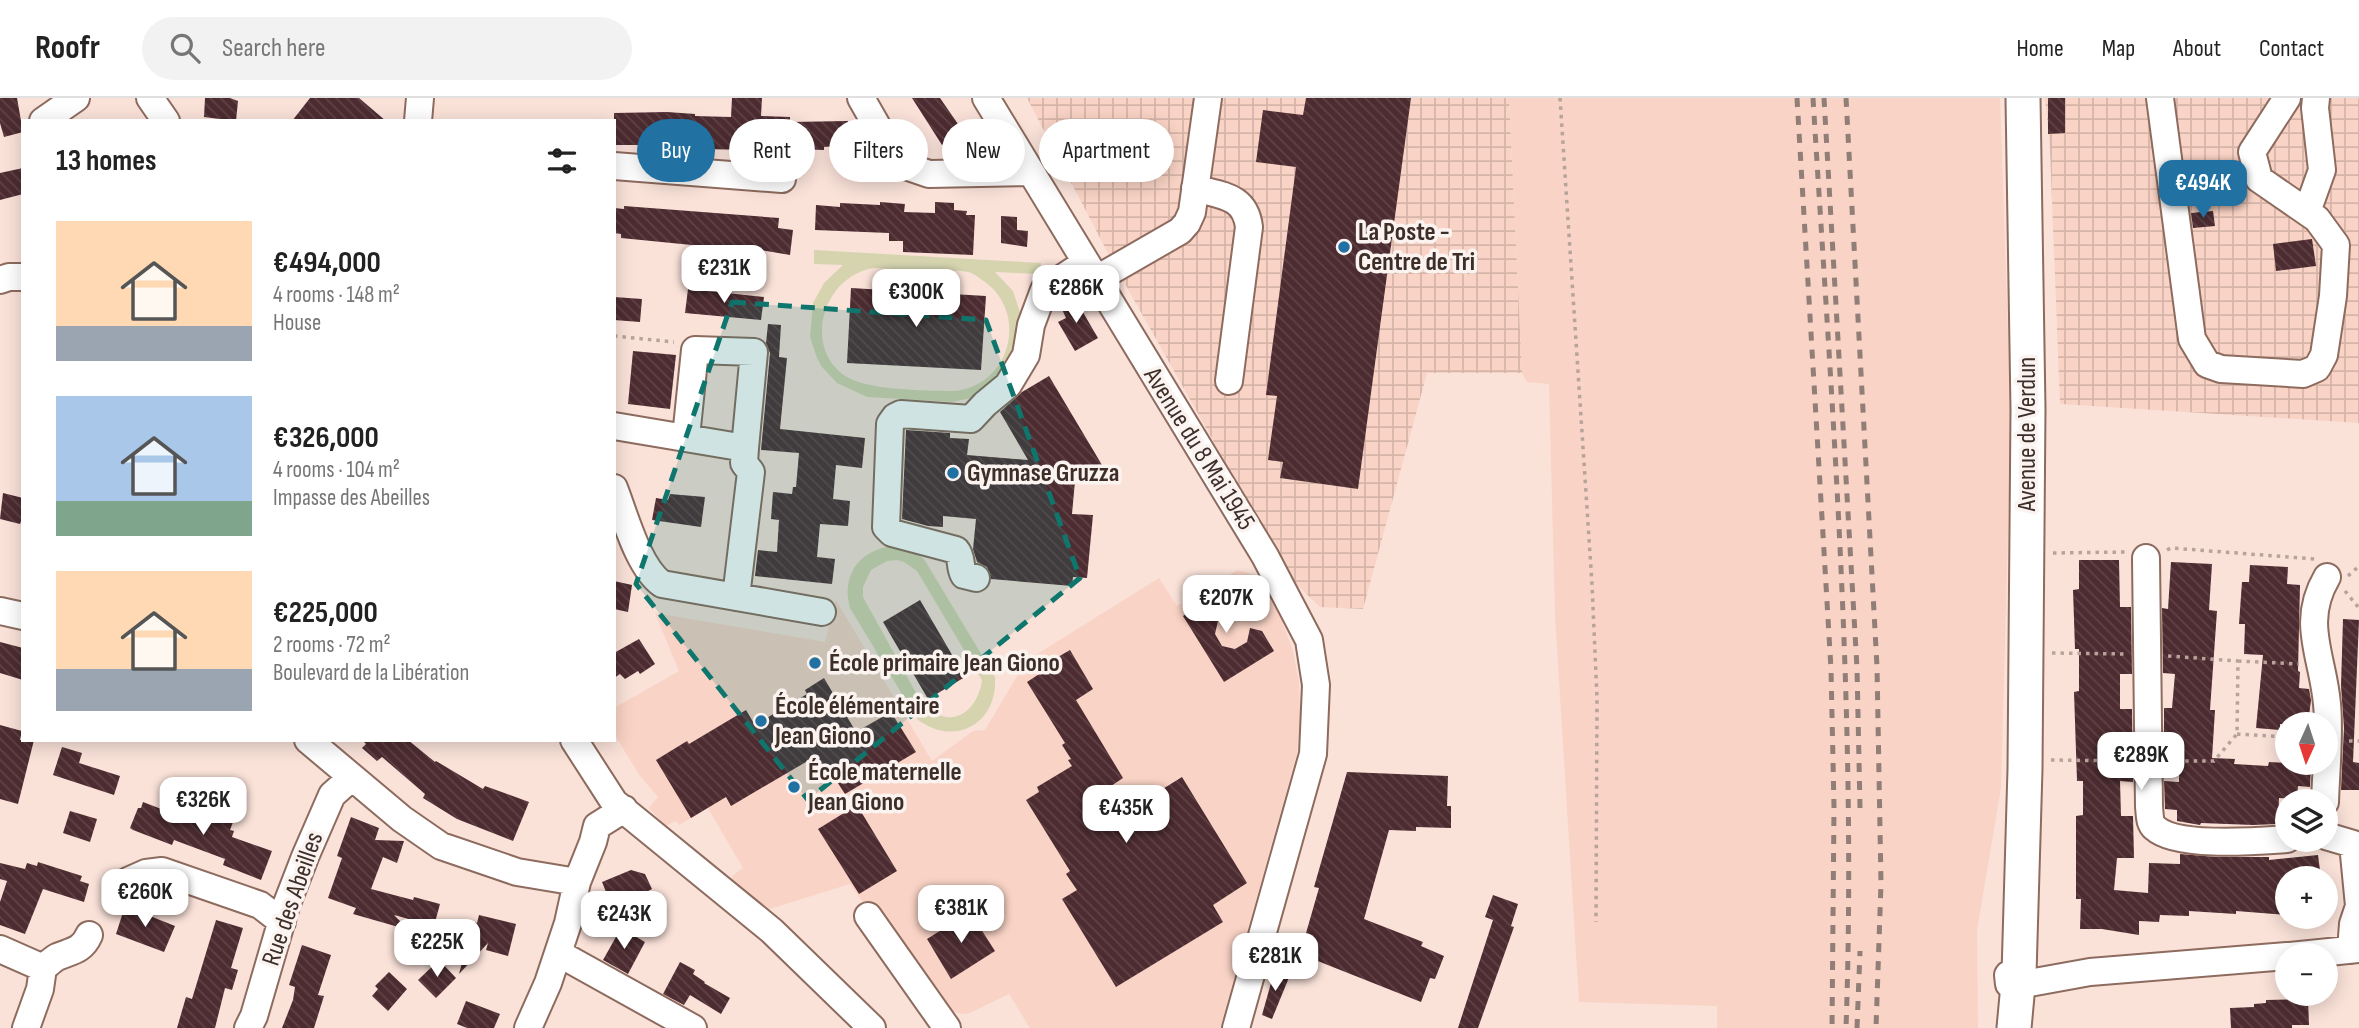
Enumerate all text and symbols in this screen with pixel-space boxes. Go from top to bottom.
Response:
search box [142,17,632,80]
text: Roofr [35,28,100,68]
icon: search [166,29,204,67]
text: Search here [222,33,325,64]
text: Home [2016,34,2064,63]
text: Map [2102,34,2135,63]
text: About [2173,34,2221,63]
text: Contact [2259,34,2324,63]
chip: Buy [637,119,715,182]
chip: Rent [729,119,815,182]
chip: Filters [829,119,928,182]
chip: New [942,119,1025,182]
chip: Apartment [1039,119,1174,182]
icon: filters [543,142,581,180]
text: 13 homes [56,143,157,179]
pin: €494K [2154,160,2252,220]
text: €494K [2175,169,2231,197]
place label: La Poste - Centre de Tri [1358,217,1475,278]
marker: La Poste - Centre de Tri [1336,239,1352,255]
text: €494,000 [273,245,381,281]
pin: €231K [675,246,773,305]
icon: home [112,249,196,333]
text: €231K [697,254,751,282]
pin: €286K [1027,266,1125,325]
pin: €300K [867,270,965,329]
text: €286K [1048,274,1104,302]
text: €300K [888,278,944,306]
text: 4 rooms · 148 m² [273,281,400,309]
text: House [273,309,321,337]
street label: Avenue de Verdun [2012,357,2043,512]
street label: Avenue du 8 Mai 1945 [1136,361,1261,536]
text: €326,000 [273,420,379,456]
icon: home [112,424,196,508]
text: 4 rooms · 104 m² [273,456,400,484]
place label: Gymnase Gruzza [967,458,1120,489]
marker: Gymnase Gruzza [945,465,961,481]
text: Impasse des Abeilles [273,484,430,512]
pin: €207K [1177,575,1275,635]
text: €207K [1199,584,1253,612]
text: €225,000 [273,595,378,631]
icon: home [112,599,196,683]
text: 2 rooms · 72 m² [273,631,391,659]
place label: École primaire Jean Giono [829,648,1060,679]
marker: École primaire Jean Giono [807,655,823,671]
text: Boulevard de la Libération [273,659,469,687]
place label: École élémentaire Jean Giono [774,691,940,752]
north arrow [2275,712,2338,775]
map controls [2275,712,2338,1006]
marker: École élémentaire Jean Giono [753,713,769,729]
pin: €289K [2092,732,2190,792]
text: €289K [2113,741,2169,769]
place label: École maternelle Jean Giono [807,757,962,818]
pin: €326K [154,778,252,837]
marker: École maternelle Jean Giono [786,779,802,795]
text: €326K [176,786,230,814]
pin: €435K [1077,786,1175,845]
button: layers [2275,789,2338,852]
text: €435K [1099,794,1153,822]
street label: Rue des Abeilles [256,828,330,970]
button: + [2275,866,2338,929]
pin: €260K [96,870,194,929]
text: €260K [117,878,173,906]
pin: €381K [912,886,1010,945]
pin: €243K [575,892,673,951]
text: €381K [934,894,988,922]
text: €243K [597,900,651,928]
pin: €225K [388,920,486,979]
text: €225K [410,928,464,956]
pin: €281K [1226,934,1324,993]
text: €281K [1248,942,1302,970]
button: − [2275,943,2338,1006]

